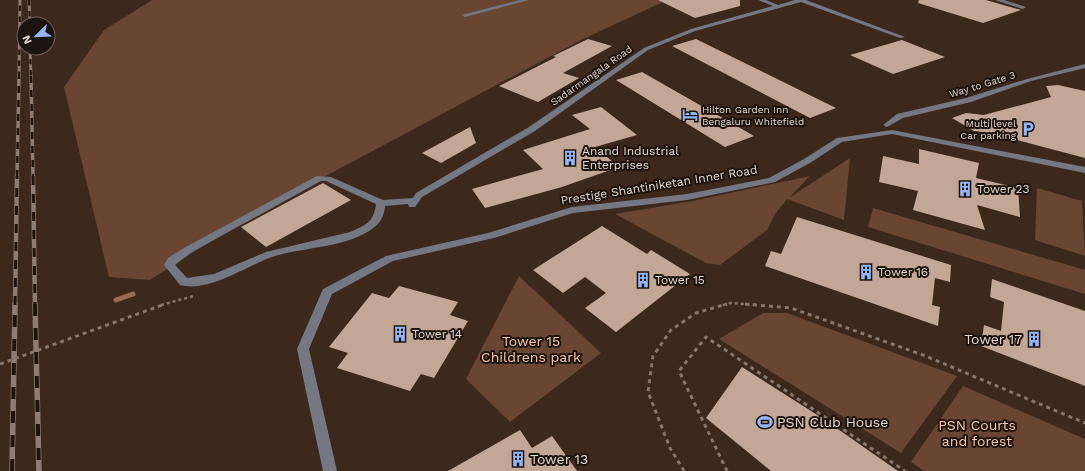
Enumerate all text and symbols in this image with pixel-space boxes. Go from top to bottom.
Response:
north arrow [16,16,56,56]
text: N [20,33,35,46]
street label: Sadarmangala Road [549,43,634,108]
street label: Way to Gate 3 [948,69,1017,100]
place label: Hilton Garden Inn Bengaluru Whitefield [702,104,804,127]
hotel icon: Hilton Garden Inn Bengaluru Whitefield [681,106,699,124]
place label: Multi level Car parking [960,118,1017,141]
parking icon: Multi level Car parking [1019,120,1037,138]
place label: Anand Industrial Enterprises [582,144,679,172]
building icon: Anand Industrial Enterprises [561,149,579,167]
street label: Prestige Shantiniketan Inner Road [560,163,758,207]
building icon: Tower 23 [956,180,974,198]
place label: Tower 23 [977,182,1029,196]
building icon: Tower 16 [857,263,875,281]
place label: Tower 16 [878,265,928,279]
building icon: Tower 15 [634,271,652,289]
place label: Tower 15 [655,273,705,287]
building icon: Tower 14 [391,325,409,343]
place label: Tower 14 [412,327,462,341]
building icon: Tower 17 [1025,330,1043,348]
place label: Tower 17 [964,331,1022,347]
park label: Tower 15 Childrens park [481,333,581,365]
sports icon: PSN Club House [756,413,774,431]
place label: PSN Club House [777,414,888,430]
park label: PSN Courts and forest [938,417,1016,449]
building icon: Tower 13 [509,450,527,468]
place label: Tower 13 [530,451,588,467]

